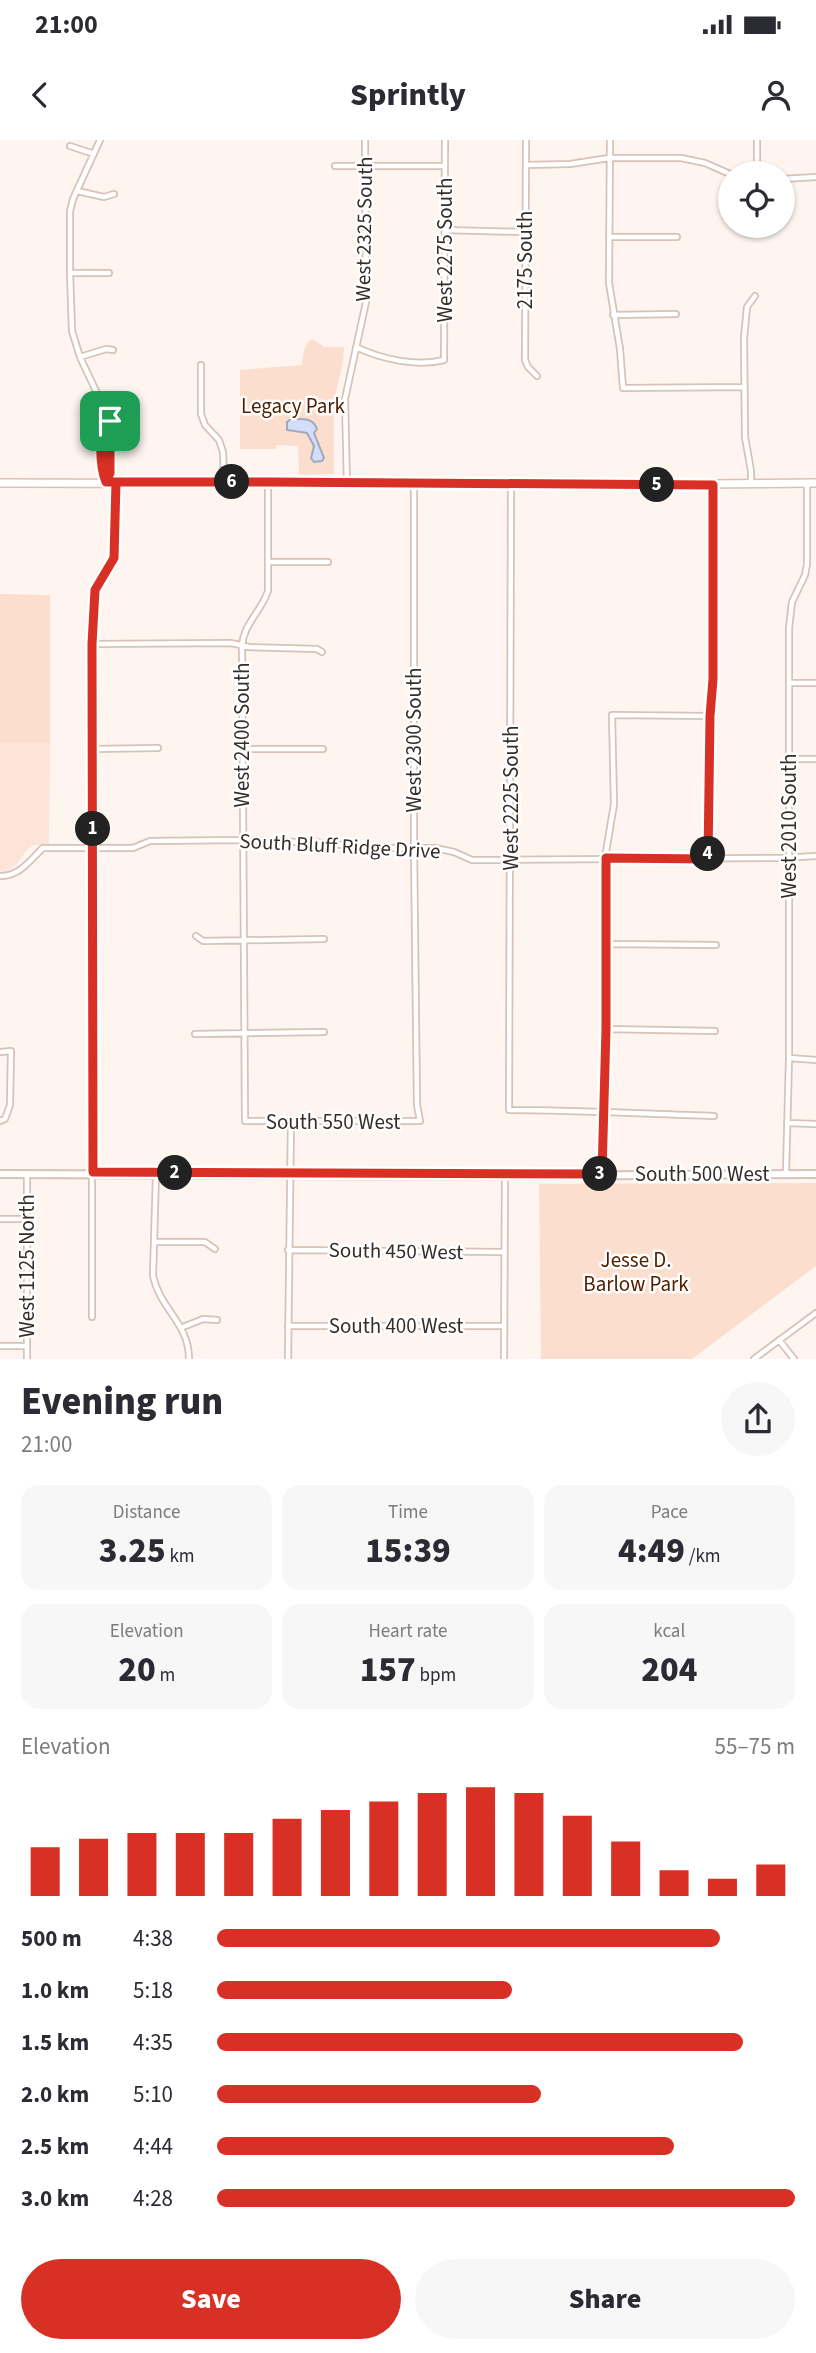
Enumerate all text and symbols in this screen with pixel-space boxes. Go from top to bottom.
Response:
text: 21:00 [35,6,98,43]
text: Sprintly [350,72,466,118]
icon: back [21,76,59,114]
icon: person [757,76,795,114]
street label: West 2325 South [348,156,380,302]
map controls [718,161,795,238]
button: locate [718,161,795,238]
street label: West 2275 South [430,177,460,323]
street label: 2175 South [510,211,540,309]
pin [80,391,140,451]
park label: Legacy Park [241,391,346,421]
icon: arrive [91,402,129,440]
pin: 6 [215,464,250,500]
text: 6 [226,468,237,495]
pin: 5 [640,468,674,502]
text: 5 [651,471,662,498]
street label: West 2400 South [227,662,257,808]
street label: West 2300 South [399,667,429,813]
street label: West 2225 South [496,725,526,871]
street label: West 2010 South [774,753,804,899]
pin: 1 [76,812,110,846]
text: 1 [87,815,98,842]
street label: South Bluff Ridge Drive [239,826,441,866]
pin: 4 [690,836,726,872]
text: 4 [702,840,713,867]
street label: South 550 West [266,1107,400,1137]
pin: 2 [158,1156,192,1190]
pin: 3 [582,1156,618,1192]
text: 2 [169,1159,180,1186]
street label: South 500 West [635,1159,769,1189]
text: 3 [594,1160,605,1187]
street label: West 1125 North [12,1194,42,1338]
street label: South 450 West [328,1235,464,1267]
park label: Jesse D. Barlow Park [583,1245,689,1299]
street label: South 400 West [329,1311,463,1341]
text: Evening run [21,1375,223,1429]
button: share [721,1382,795,1456]
text: 21:00 [21,1428,72,1461]
text: Distance [113,1499,180,1526]
text: Time [388,1499,428,1526]
text: Pace [651,1499,688,1526]
text: 3.25 [99,1526,166,1576]
text: 15:39 [365,1526,451,1576]
text: 4:49 [618,1526,685,1576]
text: km [166,1543,195,1570]
text: /km [685,1543,721,1570]
text: Elevation [110,1618,184,1645]
text: Heart rate [368,1618,447,1645]
text: kcal [653,1618,685,1645]
text: 20 [118,1645,156,1695]
text: 157 [360,1645,416,1695]
text: 204 [641,1645,697,1695]
text: m [156,1662,175,1689]
text: bpm [416,1662,456,1689]
text: Elevation [21,1730,111,1763]
text: 55–75 m [715,1730,795,1763]
text: 500 m [21,1922,82,1955]
text: 4:38 [133,1922,173,1955]
text: 1.0 km [21,1974,89,2007]
text: 5:18 [133,1974,173,2007]
text: 1.5 km [21,2026,89,2059]
text: 4:35 [133,2026,173,2059]
text: 2.0 km [21,2078,89,2111]
text: 5:10 [133,2078,173,2111]
text: 2.5 km [21,2130,89,2163]
text: 4:44 [133,2130,173,2163]
text: 3.0 km [21,2182,89,2215]
text: 4:28 [133,2182,173,2215]
button: Save [21,2259,401,2339]
button: Share [415,2259,795,2339]

